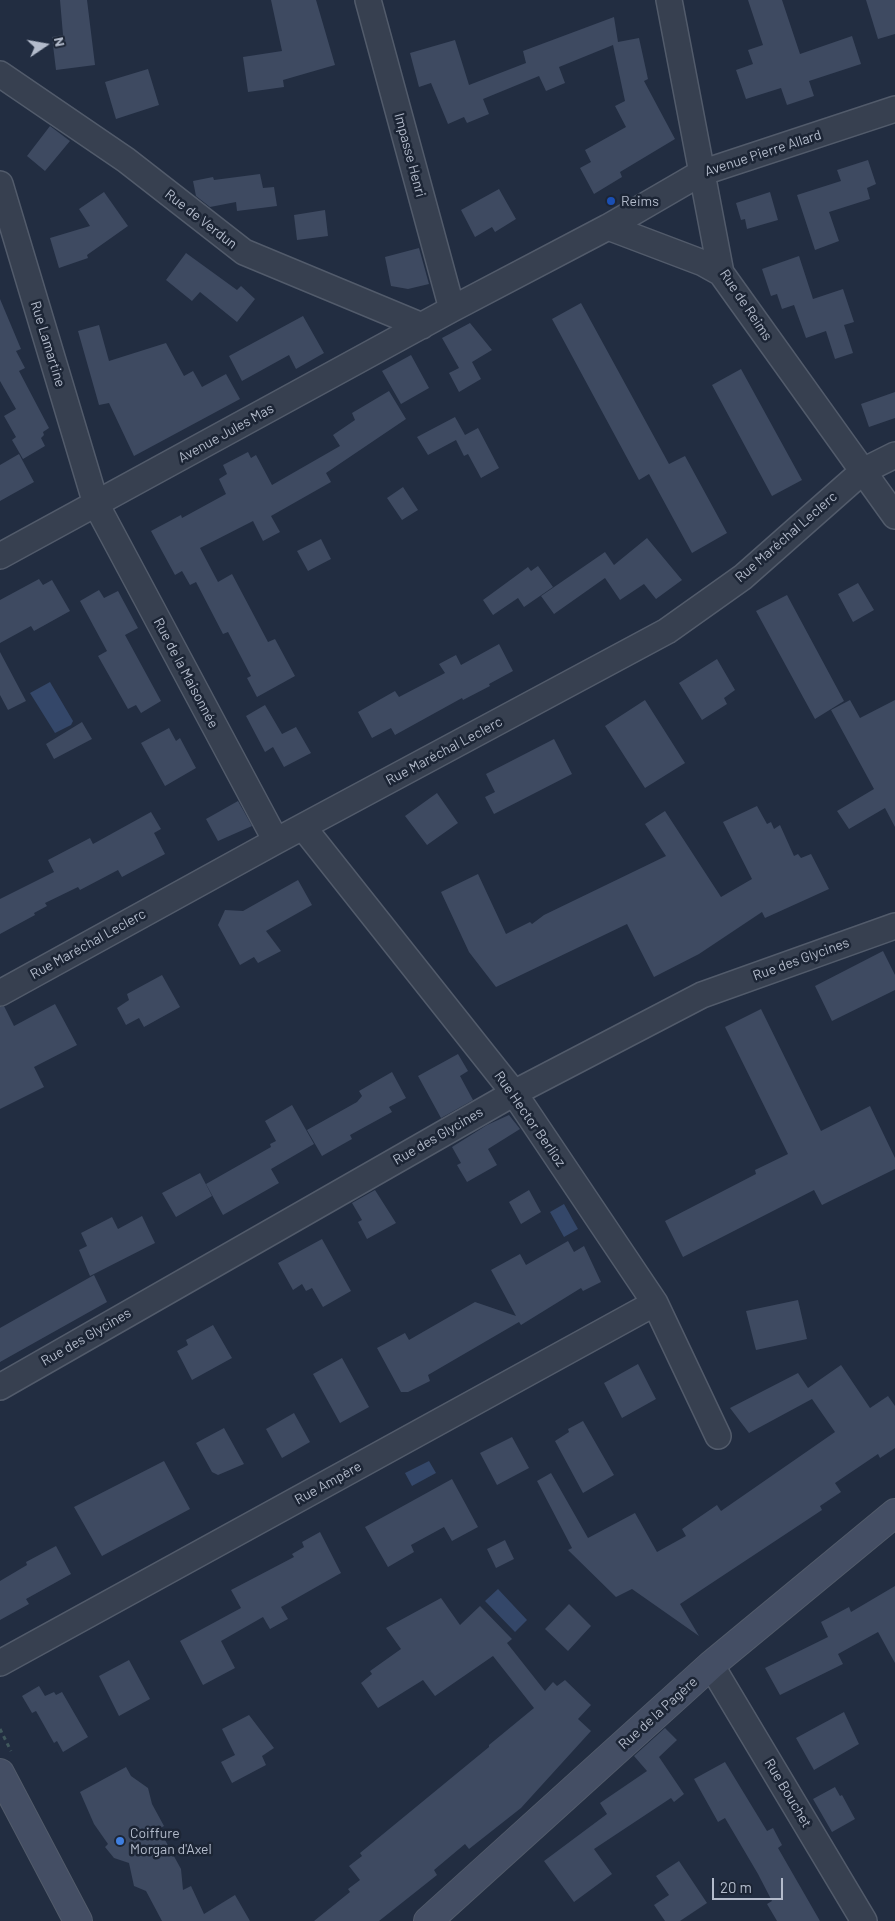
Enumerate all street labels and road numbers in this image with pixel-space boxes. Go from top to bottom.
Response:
street label: Impasse Henri [391,111,429,199]
street label: Avenue Pierre Allard [703,126,823,180]
street label: Rue de Verdun [162,186,240,252]
street label: Rue de Reims [716,266,776,344]
street label: Rue Lamartine [27,299,69,389]
street label: Avenue Jules Mas [175,400,277,466]
street label: Rue Maréchal Leclerc [732,488,840,586]
street label: Rue de la Maisonnée [150,615,222,731]
street label: Rue Maréchal Leclerc [383,713,505,789]
street label: Rue Maréchal Leclerc [27,905,149,983]
street label: Rue des Glycines [751,934,851,984]
street label: Rue Hector Berlioz [491,1068,569,1170]
street label: Rue des Glycines [390,1103,486,1169]
street label: Rue des Glycines [38,1304,134,1370]
street label: Rue Ampère [292,1458,364,1508]
street label: Rue de la Pagère [615,1673,701,1753]
street label: Rue Bouchet [761,1755,815,1831]

